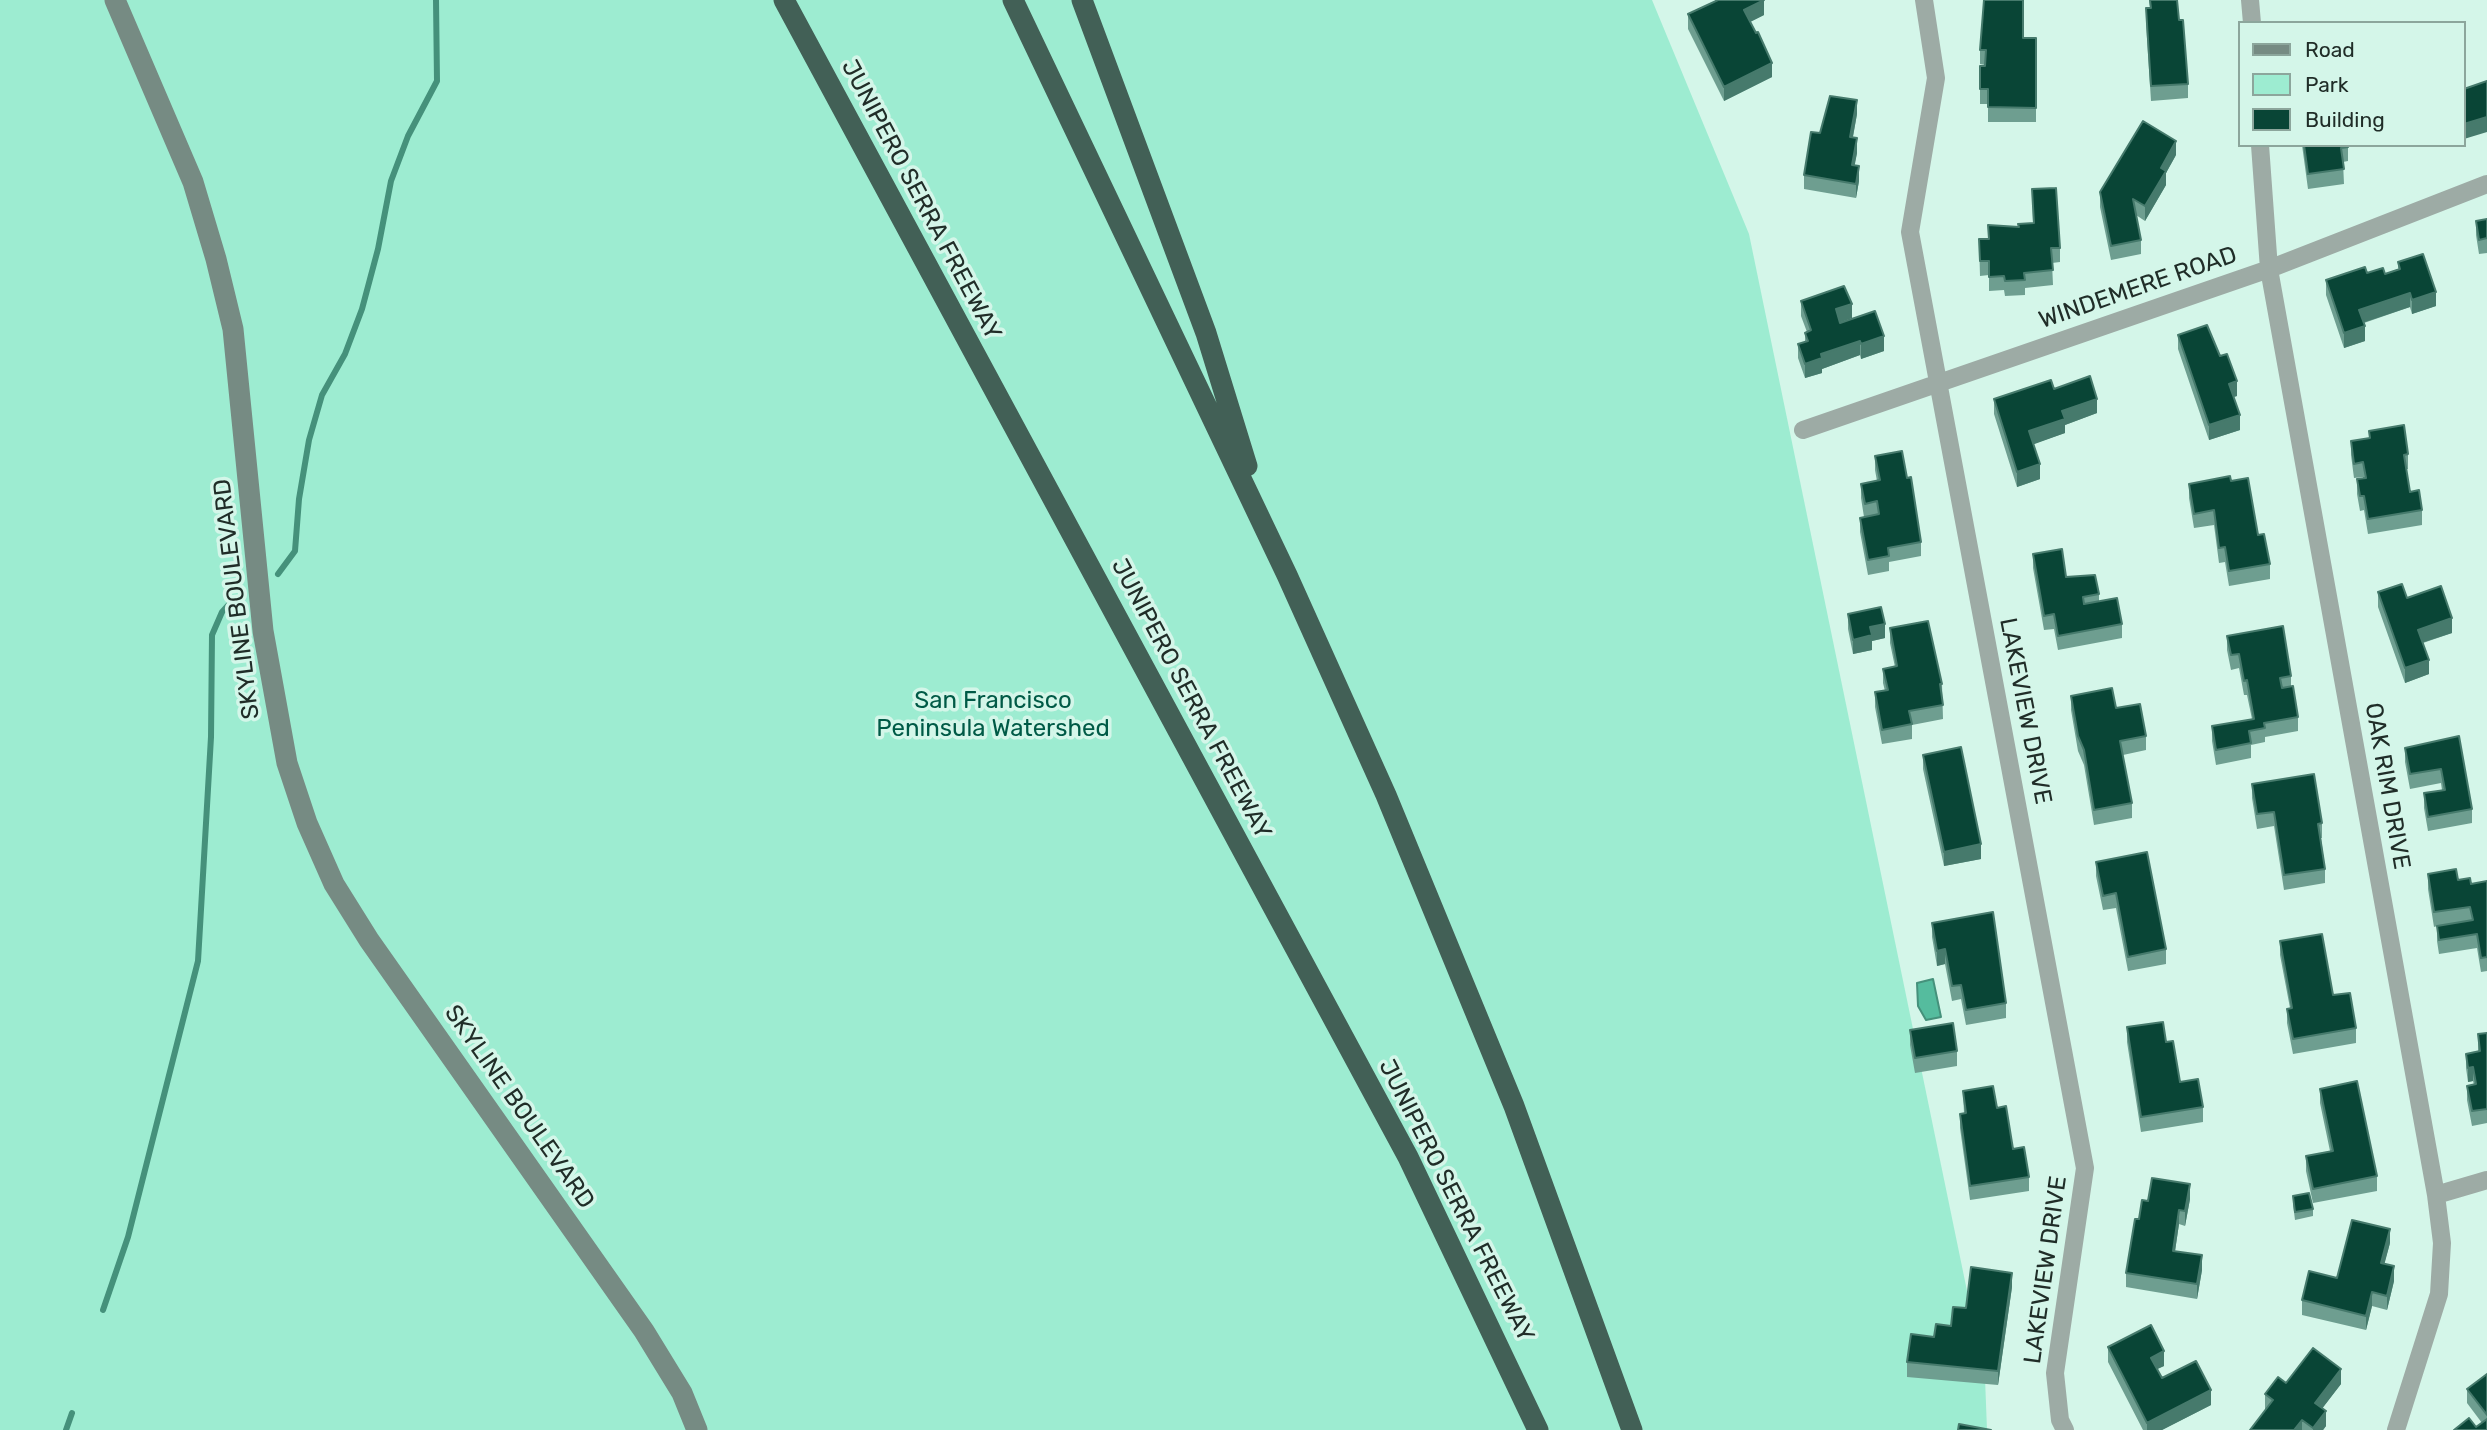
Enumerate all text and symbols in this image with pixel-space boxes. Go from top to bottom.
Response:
legend [2238,21,2466,147]
text: Road [2305,37,2355,62]
street label: JUNIPERO SERRA FREEWAY [835,55,1007,345]
text: Park [2305,72,2349,97]
text: Building [2305,107,2385,132]
street label: WINDEMERE ROAD [2035,241,2241,335]
street label: SKYLINE BOULEVARD [208,477,266,721]
street label: JUNIPERO SERRA FREEWAY [1105,554,1277,844]
street label: LAKEVIEW DRIVE [1993,615,2057,807]
park label: San Francisco Peninsula Watershed [876,687,1110,743]
street label: OAK RIM DRIVE [2358,700,2416,872]
street label: SKYLINE BOULEVARD [438,1000,600,1214]
street label: JUNIPERO SERRA FREEWAY [1372,1055,1540,1347]
street label: LAKEVIEW DRIVE [2019,1174,2073,1366]

